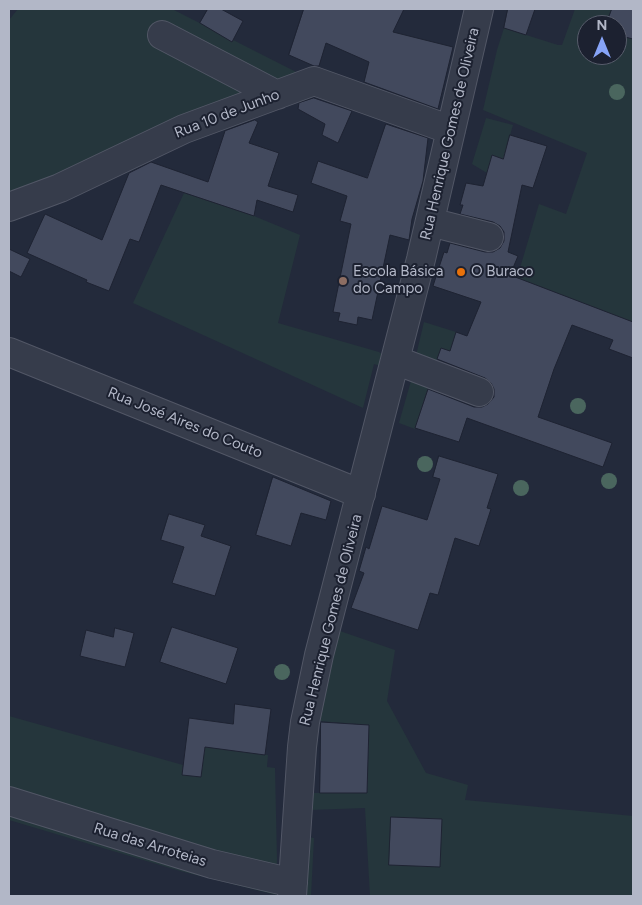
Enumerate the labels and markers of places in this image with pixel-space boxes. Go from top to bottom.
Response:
place label: Escola Básica do Campo [353,263,443,298]
place label: O Buraco [471,263,533,281]
marker: O Buraco [455,266,467,278]
marker: Escola Básica do Campo [337,275,349,287]

